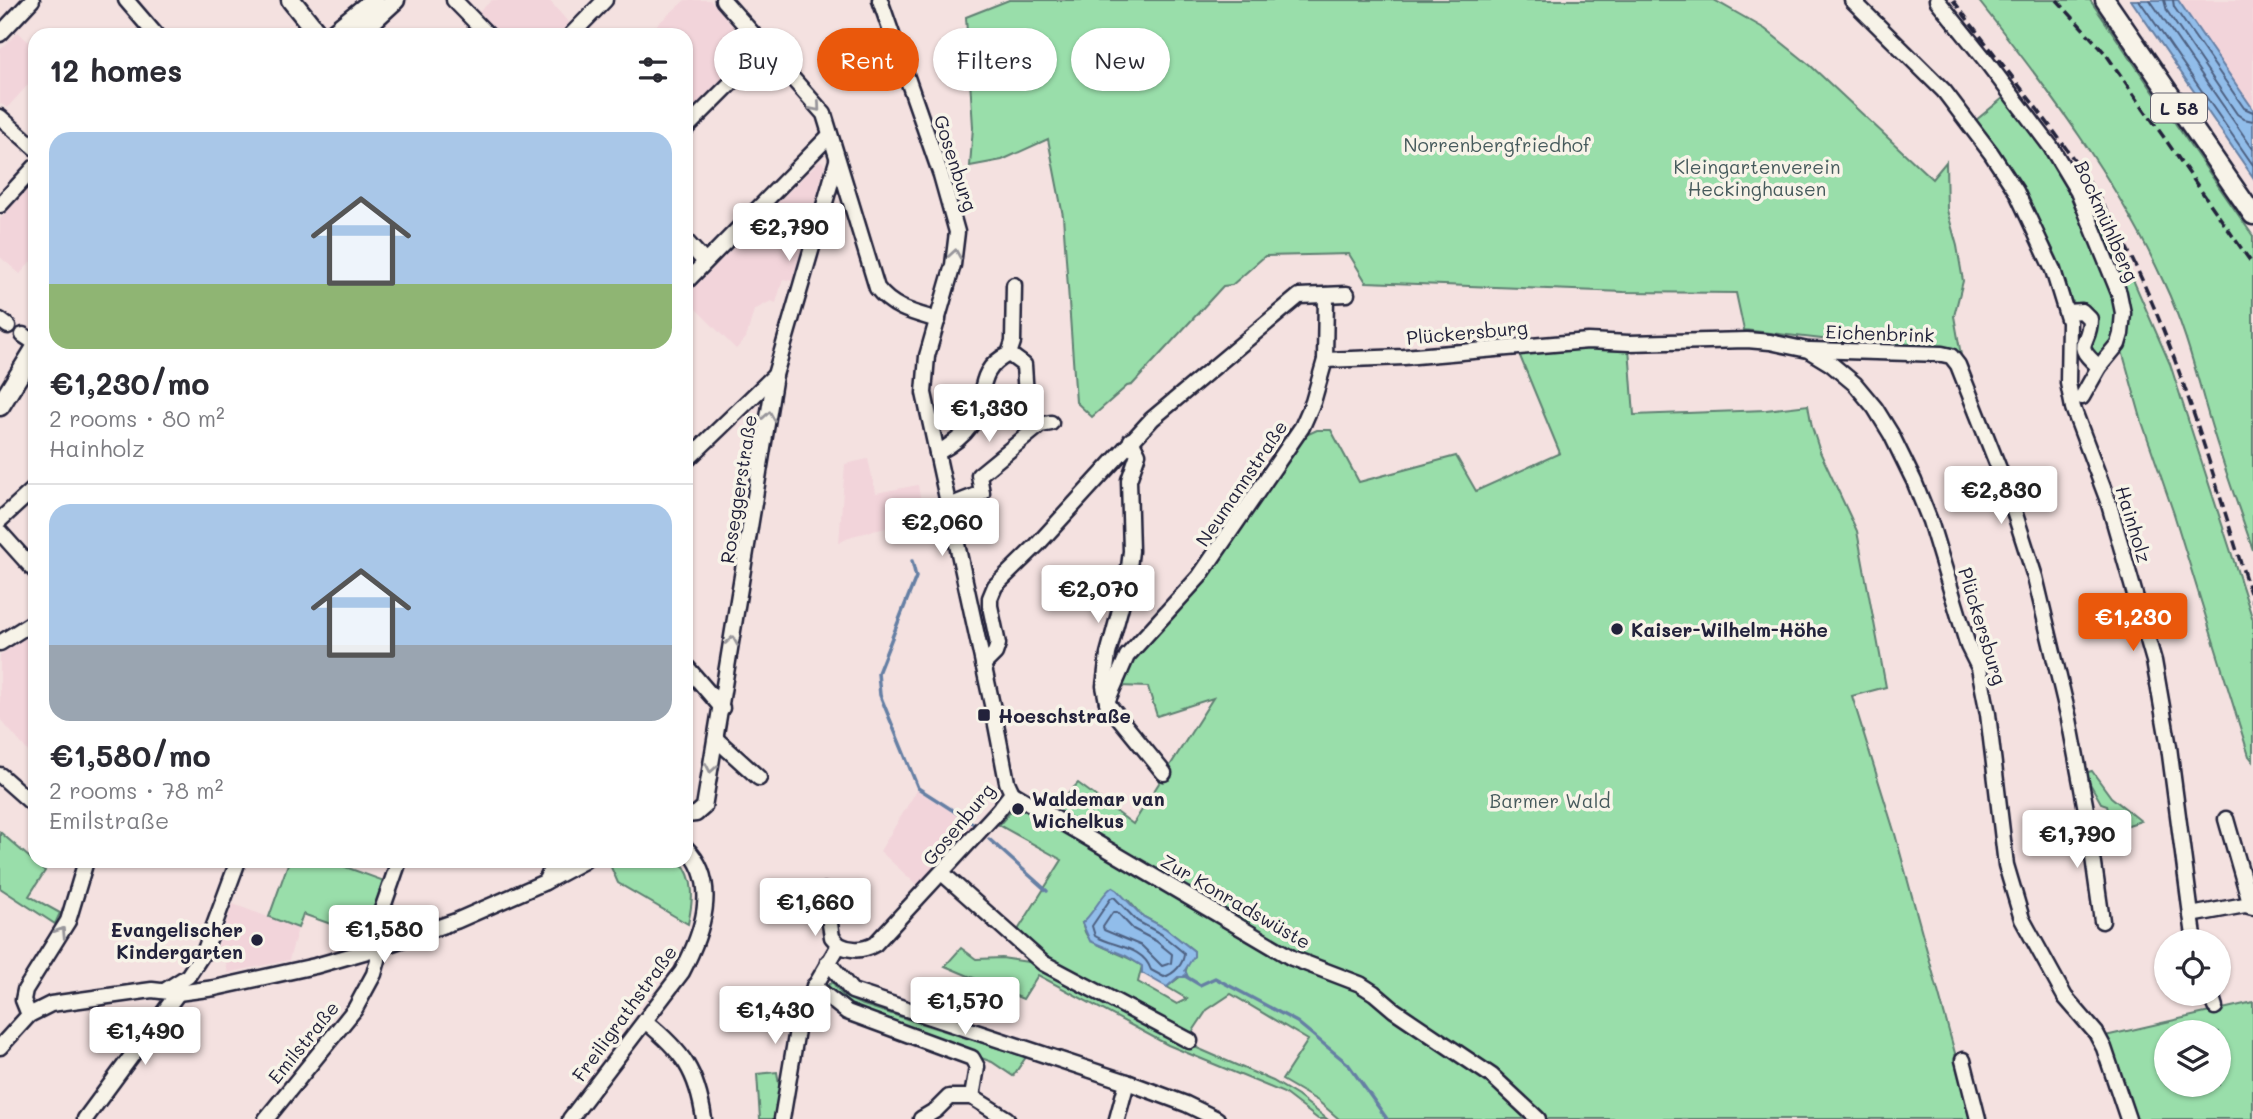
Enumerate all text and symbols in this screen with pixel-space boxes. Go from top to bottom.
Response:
chip: Buy [714,28,803,91]
chip: Rent [817,28,919,91]
chip: Filters [933,28,1057,91]
chip: New [1071,28,1170,91]
text: 12 homes [49,50,182,90]
icon: filters [634,51,672,89]
road number: L 58 [2151,94,2207,122]
one-way arrow [808,98,820,111]
street label: Gosenburg [929,112,983,214]
park label: Norrenbergfriedhof [1404,132,1591,157]
park label: Kleingartenverein Heckinghausen [1674,154,1840,201]
street label: Bockmühlberg [2069,157,2145,285]
icon: home [298,178,424,304]
pin: €2,790 [732,204,846,263]
text: €2,790 [749,211,829,241]
one-way arrow [947,248,962,260]
street label: Plückersburg [1405,314,1529,350]
street label: Eichenbrink [1825,319,1935,347]
text: €1,230/mo [49,363,209,403]
pin: €1,330 [932,384,1046,444]
text: €1,330 [950,392,1028,422]
text: 2 rooms · 80 m² [49,403,225,433]
one-way arrow [761,410,776,422]
street label: Roseggerstraße [714,413,762,565]
street label: Neumannstraße [1190,415,1292,551]
text: Hainholz [49,433,145,463]
pin: €2,830 [1944,466,2058,526]
text: €2,830 [1960,474,2042,504]
street label: Hainholz [2110,483,2158,565]
pin: €2,060 [885,498,999,558]
text: €2,060 [901,506,983,536]
icon: home [298,550,424,676]
street label: Plückersburg [1953,564,2013,688]
pin: €2,070 [1041,566,1155,625]
text: €2,070 [1058,573,1138,603]
pin: €1,230 [2076,594,2190,653]
text: €1,230 [2094,601,2172,631]
place label: Kaiser-Wilhelm-Höhe [1631,617,1828,642]
marker: Kaiser-Wilhelm-Höhe [1609,621,1625,637]
one-way arrow [724,635,739,647]
place label: Hoeschstraße [998,703,1131,728]
marker: Hoeschstraße [976,707,992,723]
text: €1,580/mo [49,735,211,775]
one-way arrow [704,762,719,774]
text: 2 rooms · 78 m² [49,775,223,805]
street label: Gosenburg [916,778,1000,870]
place label: Waldemar van Wichelkus [1032,786,1165,833]
park label: Barmer Wald [1489,788,1611,813]
marker: Waldemar van Wichelkus [1010,801,1026,817]
text: Emilstraße [49,805,169,835]
pin: €1,790 [2020,810,2134,870]
text: €1,790 [2038,818,2116,848]
street label: Zur Konradswüste [1156,848,1316,954]
pin: €1,660 [758,878,872,938]
text: €1,660 [776,886,854,916]
pin: €1,580 [327,906,441,965]
text: €1,580 [345,913,423,943]
place label: Evangelischer Kindergarten [111,917,243,964]
one-way arrow [52,927,65,940]
map controls [2154,929,2231,1097]
button: locate [2154,929,2231,1006]
marker: Evangelischer Kindergarten [249,932,265,948]
street label: Freiligrathstraße [566,940,682,1086]
pin: €1,570 [908,978,1022,1037]
text: €1,570 [927,985,1003,1015]
pin: €1,430 [718,986,832,1046]
text: €1,430 [735,994,815,1024]
street label: Emilstraße [262,996,344,1088]
pin: €1,490 [88,1007,202,1067]
text: €1,490 [105,1015,185,1045]
button: layers [2154,1020,2231,1097]

